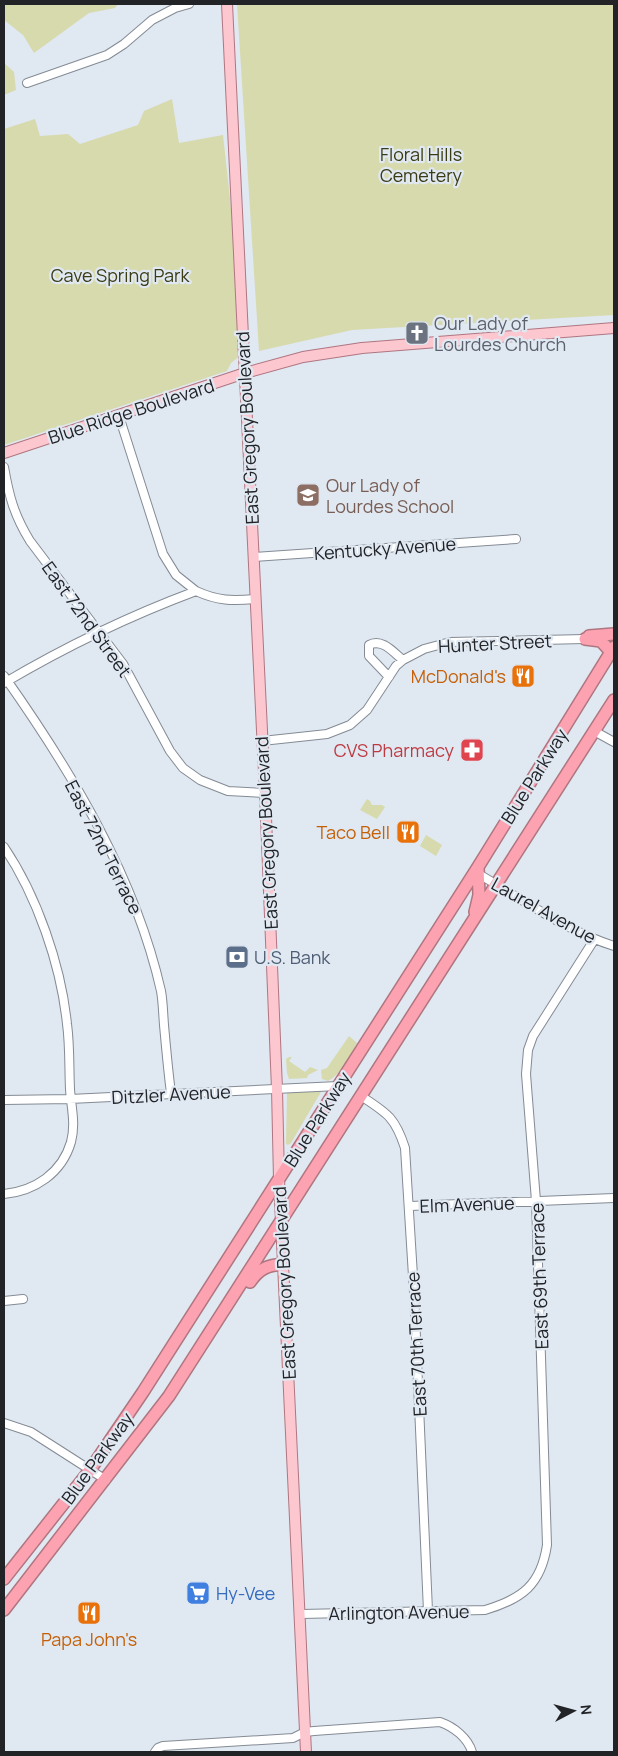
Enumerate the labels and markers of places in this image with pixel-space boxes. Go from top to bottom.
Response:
place label: Our Lady of Lourdes Church [434,311,566,356]
church icon: Our Lady of Lourdes Church [404,320,430,346]
place label: Our Lady of Lourdes School [326,473,454,518]
school or university icon: Our Lady of Lourdes School [295,482,321,508]
restaurant icon: McDonald's [510,663,536,689]
place label: McDonald's [411,664,506,688]
pharmacy icon: CVS Pharmacy [459,737,485,763]
place label: CVS Pharmacy [334,738,454,762]
restaurant icon: Taco Bell [395,819,421,845]
place label: Taco Bell [317,820,390,844]
bank icon: U.S. Bank [224,944,250,970]
place label: U.S. Bank [254,945,331,969]
supermarket icon: Hy-Vee [185,1580,211,1606]
place label: Hy-Vee [216,1581,275,1605]
restaurant icon: Papa John's [76,1600,102,1626]
place label: Papa John's [41,1627,137,1651]

